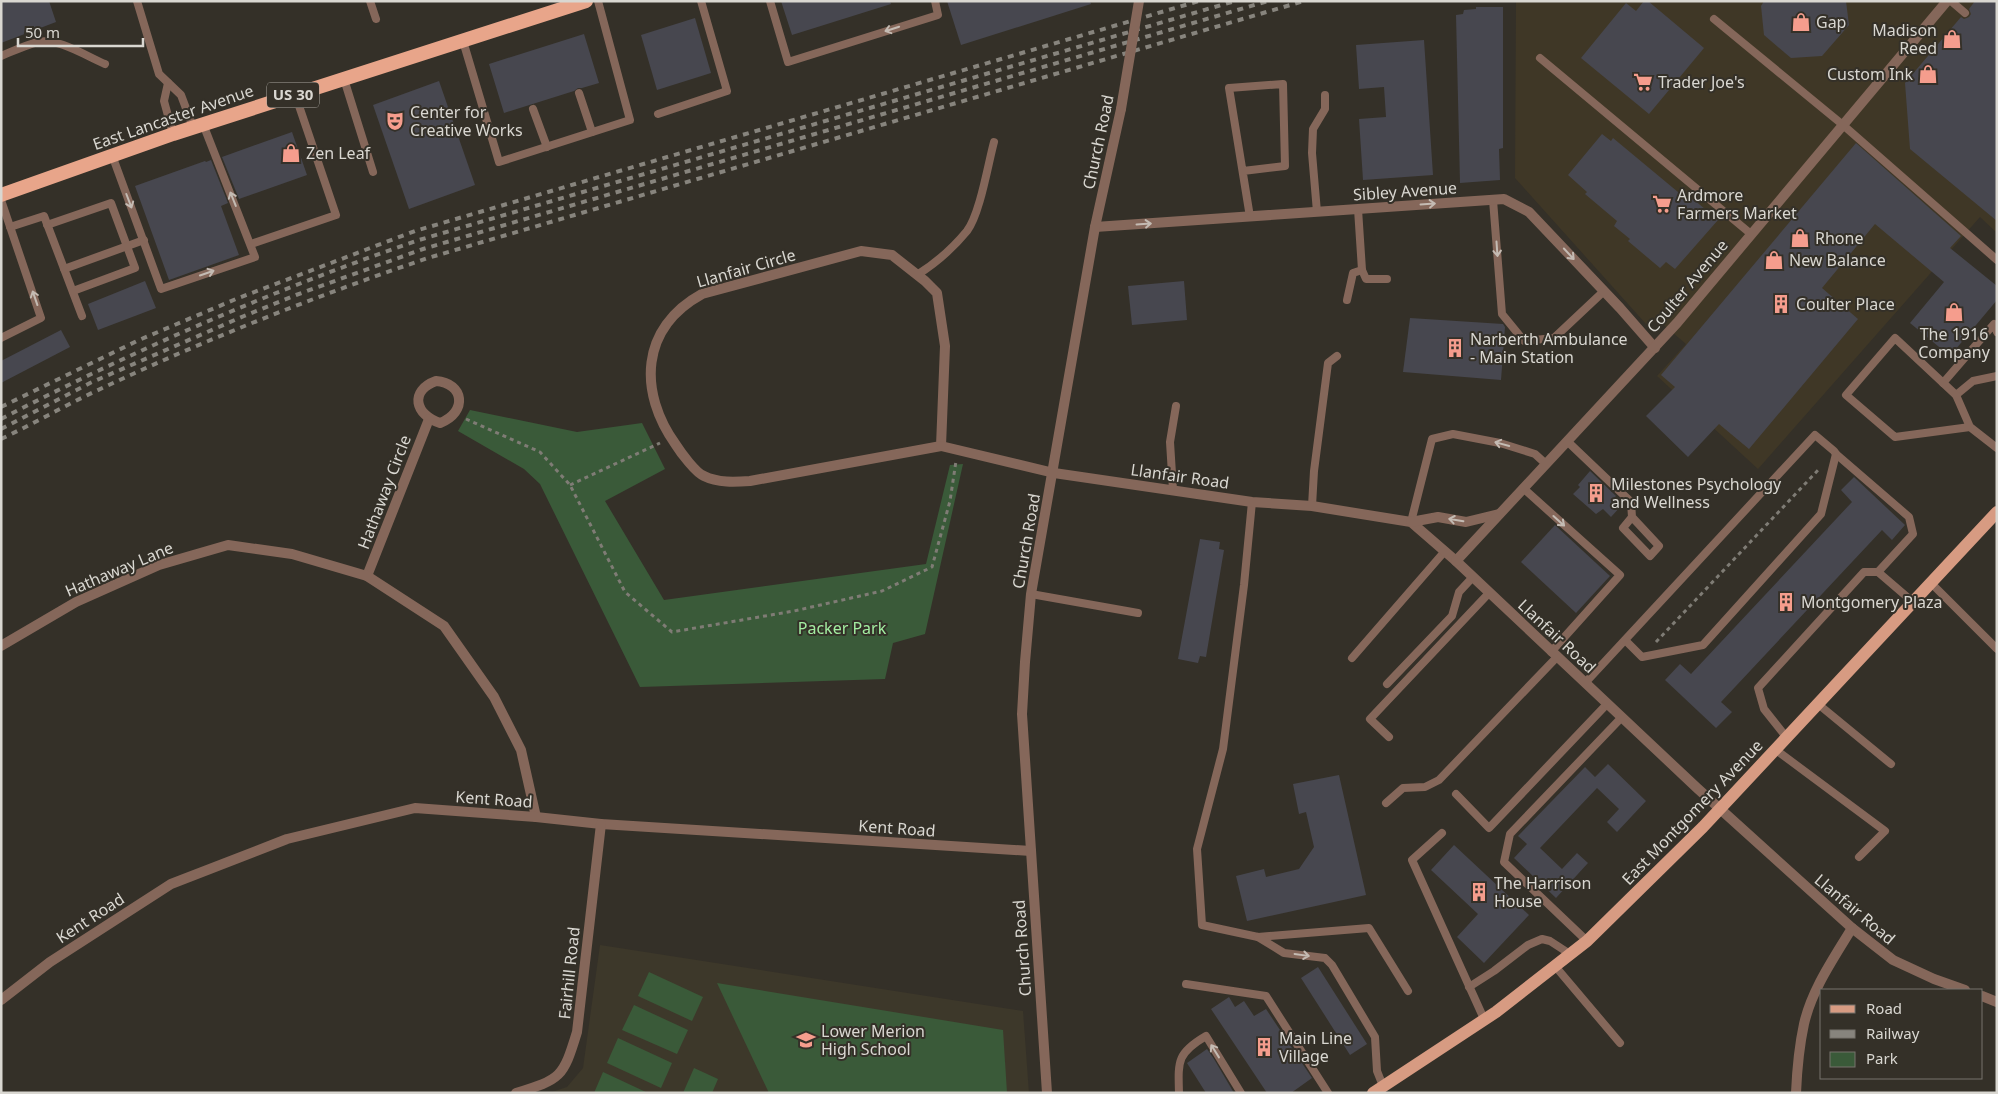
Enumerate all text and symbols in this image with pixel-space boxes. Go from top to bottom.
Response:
shop icon: Gap [1790,11,1812,33]
place label: Gap [1816,11,1846,33]
scale bar [18,15,142,47]
place label: Madison Reed [1872,19,1937,59]
text: 50 m [25,22,60,42]
one-way arrow [884,25,900,35]
shop icon: Madison Reed [1941,28,1963,50]
place label: Custom Ink [1827,63,1913,85]
shop icon: Custom Ink [1917,63,1939,85]
supermarket icon: Trader Joe's [1632,71,1654,93]
place label: Trader Joe's [1658,71,1745,93]
street label: East Lancaster Avenue [90,79,256,155]
road number: US 30 [267,82,319,108]
street label: Church Road [1077,93,1119,191]
place label: Center for Creative Works [410,101,523,141]
theatre icon: Center for Creative Works [384,110,406,132]
shop icon: Zen Leaf [280,142,302,164]
place label: Zen Leaf [306,142,372,164]
street label: Sibley Avenue [1352,176,1458,206]
place label: Ardmore Farmers Market [1677,184,1797,224]
one-way arrow [228,192,237,207]
one-way arrow [125,193,134,208]
supermarket icon: Ardmore Farmers Market [1651,193,1673,215]
one-way arrow [1420,200,1436,209]
one-way arrow [1136,219,1152,228]
shop icon: Rhone [1789,227,1811,249]
place label: Rhone [1815,227,1863,249]
street label: Coulter Avenue [1641,235,1733,337]
one-way arrow [1492,240,1501,256]
street label: Llanfair Circle [694,243,798,293]
one-way arrow [1563,248,1575,260]
shop icon: New Balance [1763,249,1785,271]
place label: New Balance [1789,249,1886,271]
one-way arrow [199,268,215,278]
one-way arrow [29,290,39,306]
building icon: Coulter Place [1770,293,1792,315]
place label: Coulter Place [1796,293,1895,315]
shop icon: The 1916 Company [1943,301,1965,323]
place label: The 1916 Company [1918,323,1991,363]
place label: Narberth Ambulance - Main Station [1470,328,1628,368]
building icon: Narberth Ambulance - Main Station [1444,337,1466,359]
street label: Hathaway Circle [352,432,416,552]
one-way arrow [1495,439,1511,448]
street label: Llanfair Road [1129,458,1231,494]
place label: Milestones Psychology and Wellness [1611,473,1782,513]
building icon: Milestones Psychology and Wellness [1585,482,1607,504]
street label: Church Road [1007,492,1045,590]
one-way arrow [1448,515,1464,525]
one-way arrow [1553,515,1566,526]
street label: Hathaway Lane [61,536,177,602]
building icon: Montgomery Plaza [1775,591,1797,613]
place label: Montgomery Plaza [1801,591,1943,613]
street label: Llanfair Road [1513,594,1601,678]
park label: Packer Park [798,617,887,639]
street label: East Montgomery Avenue [1617,735,1767,889]
street label: Kent Road [455,785,533,813]
street label: Kent Road [858,814,936,842]
street label: Llanfair Road [1810,869,1900,949]
place label: The Harrison House [1494,872,1591,912]
building icon: The Harrison House [1468,881,1490,903]
street label: Kent Road [52,888,128,948]
street label: Church Road [1008,899,1036,997]
street label: Fairhill Road [553,926,585,1020]
one-way arrow [1294,950,1310,960]
legend [1820,989,1983,1079]
text: Road [1866,998,1902,1018]
place label: Lower Merion High School [821,1020,925,1060]
text: Railway [1866,1023,1920,1043]
place label: Main Line Village [1279,1027,1352,1067]
school or university icon: Lower Merion High School [795,1029,817,1051]
building icon: Main Line Village [1253,1036,1275,1058]
one-way arrow [1210,1045,1220,1059]
text: Park [1866,1048,1898,1068]

